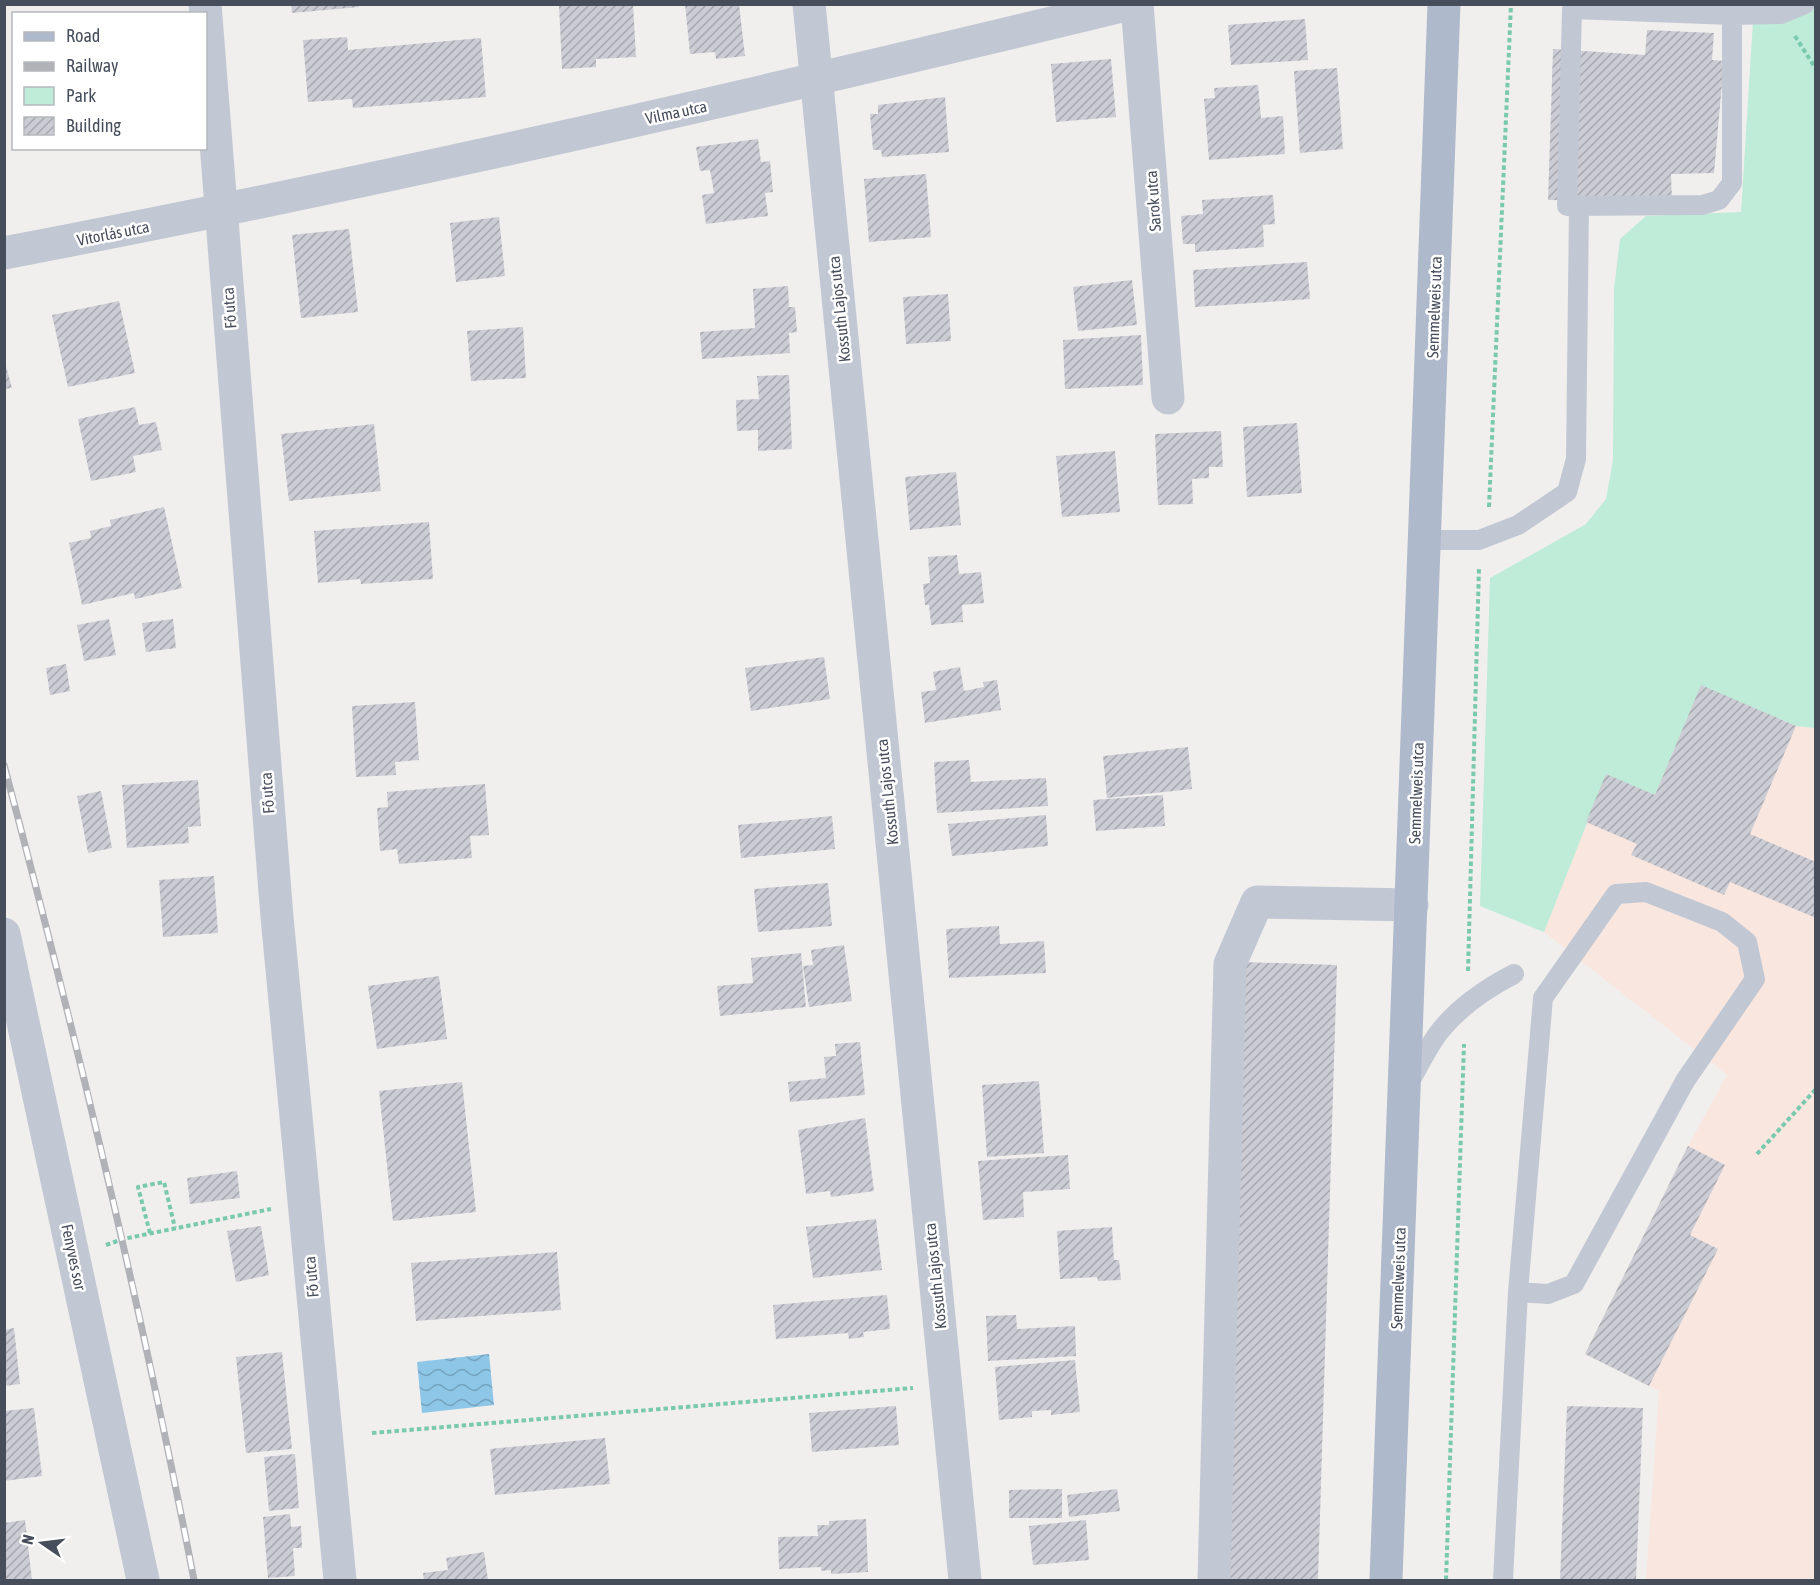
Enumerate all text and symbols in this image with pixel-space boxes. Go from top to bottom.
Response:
legend [12,12,207,150]
text: Road [66,25,100,46]
text: Railway [66,55,118,76]
text: Park [66,85,96,106]
street label: Vilma utca [644,97,708,127]
text: Building [66,115,121,136]
street label: Sarok utca [1142,170,1164,232]
street label: Vitorlás utca [75,217,151,249]
street label: Kossuth Lajos utca [824,255,855,363]
street label: Semmelweis utca [1423,256,1445,358]
street label: Fő utca [219,287,239,329]
street label: Kossuth Lajos utca [872,738,903,846]
street label: Semmelweis utca [1405,742,1427,844]
street label: Fő utca [257,772,277,814]
street label: Fenyves sor [57,1222,90,1292]
street label: Kossuth Lajos utca [920,1222,951,1330]
street label: Semmelweis utca [1387,1227,1409,1329]
street label: Fő utca [300,1256,322,1298]
north arrow [12,1513,72,1573]
text: N [18,1533,37,1546]

